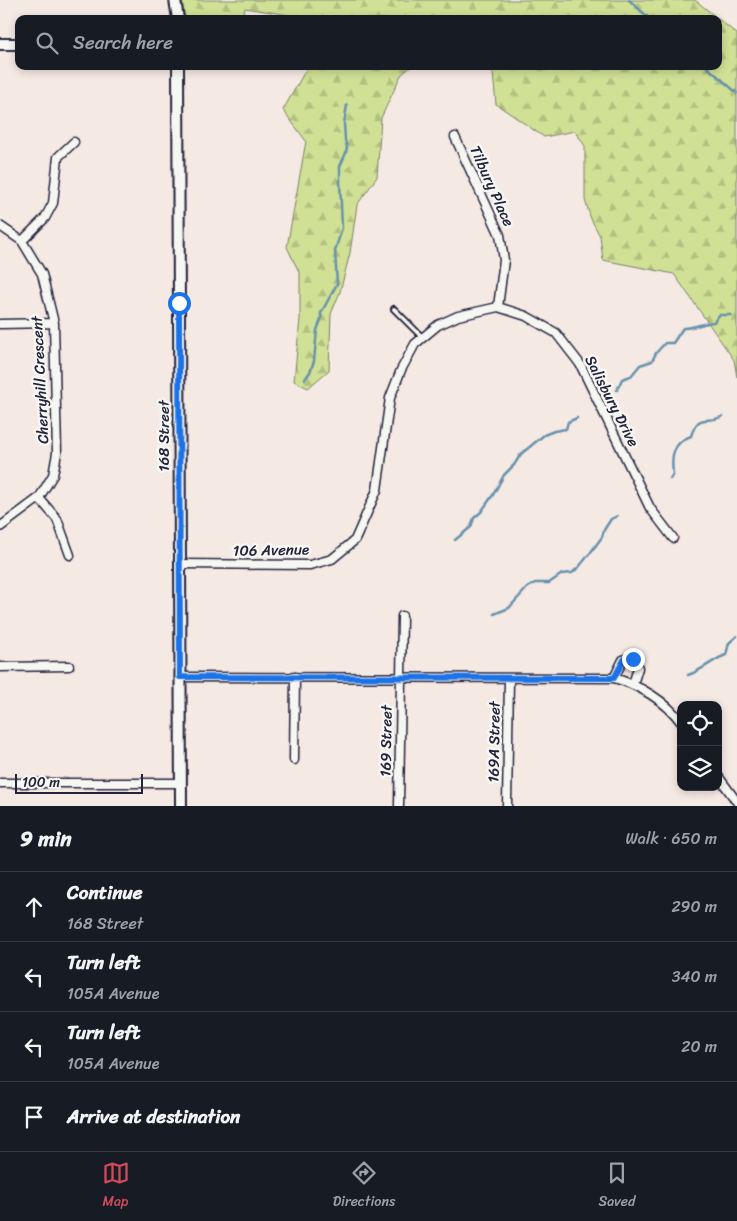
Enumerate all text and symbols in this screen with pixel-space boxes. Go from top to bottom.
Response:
search box [15,15,722,70]
text: Search here [73,26,173,59]
icon: search [33,29,61,57]
street label: Tilbury Place [462,141,522,231]
route start [168,292,191,315]
street label: Cherryhill Crescent [24,315,56,444]
street label: Salisbury Drive [578,350,646,452]
street label: 168 Street [151,399,177,472]
street label: 106 Avenue [233,536,309,564]
route end [622,648,645,671]
street label: 169A Street [480,700,508,783]
map controls [677,701,722,791]
button: locate [677,701,722,746]
street label: 169 Street [372,704,400,777]
button: layers [677,746,722,791]
text: 100 m [22,770,60,795]
scale bar [15,771,142,794]
text: 9 min [20,820,72,858]
text: Walk · 650 m [626,824,717,853]
text: Continue [67,876,143,909]
text: 290 m [671,892,717,921]
icon: ahead [20,893,48,921]
text: 168 Street [67,909,143,938]
text: Turn left [67,946,140,979]
text: 340 m [672,962,717,991]
icon: left [20,963,48,991]
text: 105A Avenue [67,979,159,1008]
text: Turn left [67,1016,140,1049]
text: 20 m [681,1032,717,1061]
icon: left [20,1033,48,1061]
text: 105A Avenue [67,1049,159,1078]
text: Arrive at destination [67,1100,240,1133]
icon: arrive [20,1103,48,1131]
tab: Map [102,1159,130,1214]
tab: Directions [333,1159,395,1214]
tab: Saved [599,1159,635,1214]

